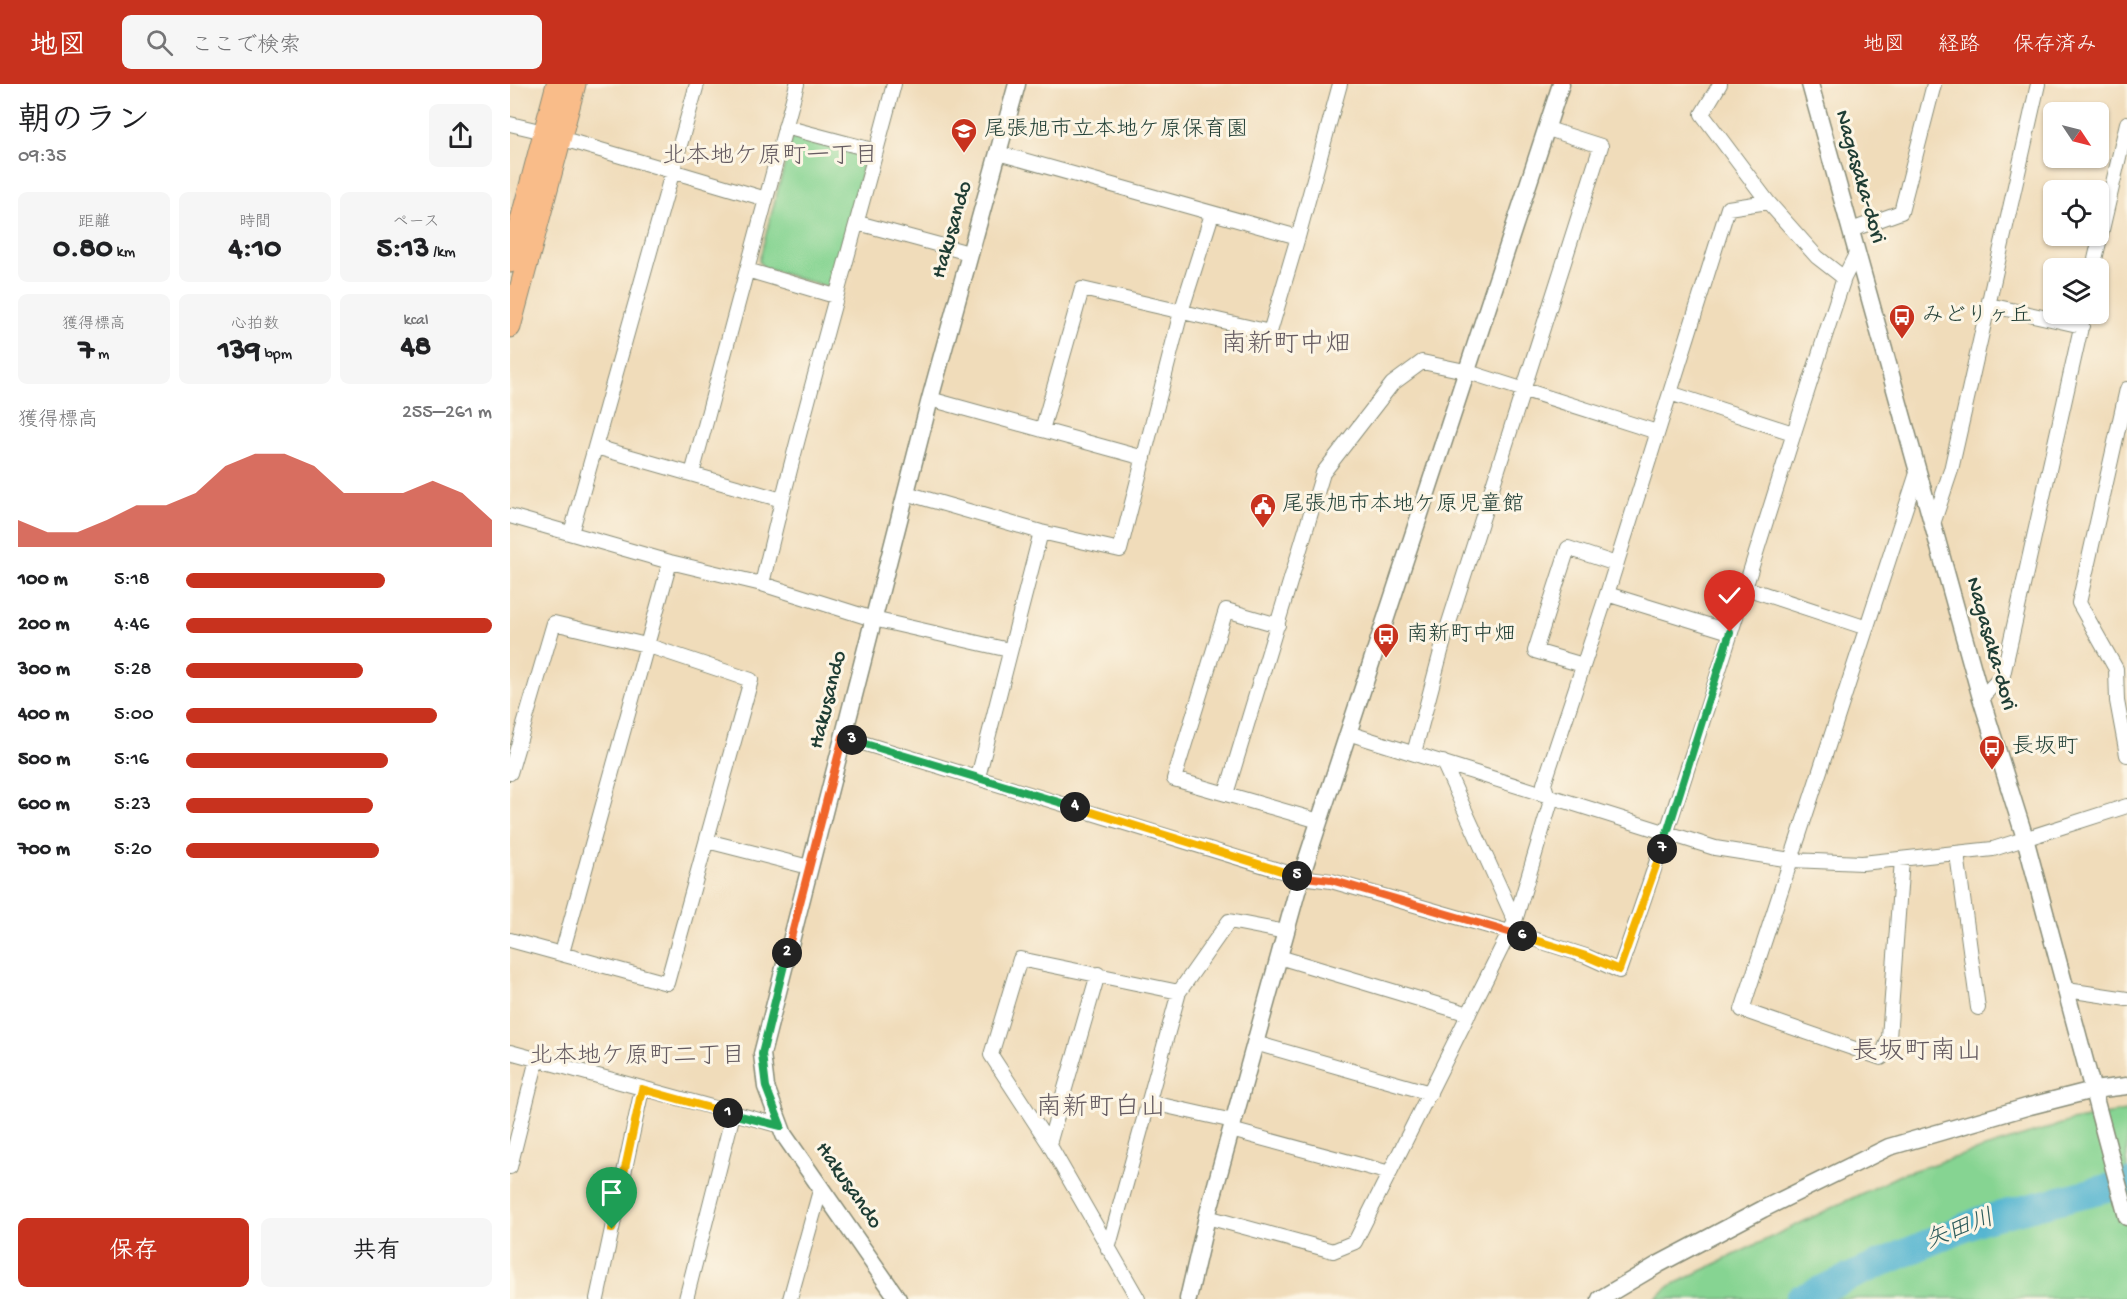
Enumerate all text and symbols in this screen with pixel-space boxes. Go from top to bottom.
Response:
search box [122,15,542,69]
icon: search [143,26,176,59]
text: 地図 [30,31,86,64]
text: ここで検索 [191,34,301,60]
text: 地図 [1863,34,1905,59]
text: 経路 [1938,34,1980,59]
text: 保存済み [2013,34,2097,59]
north arrow [2043,102,2109,168]
map controls [2043,102,2109,324]
text: 朝のラン [18,104,150,142]
button: share [429,104,492,167]
street label: Nagasaka-dori [1828,107,1890,247]
school or university icon: 尾張旭市立本地ケ原保育園 [949,116,979,154]
place label: 尾張旭市立本地ケ原保育園 [984,117,1248,144]
district label: 北本地ケ原町一丁目 [662,142,878,172]
text: 09:35 [18,146,67,169]
street label: Hakusando [927,178,979,282]
button: locate [2043,180,2109,246]
text: 距離 [78,214,110,233]
text: 時間 [239,214,271,233]
text: ペース [392,214,440,233]
text: 0.80 [53,233,113,268]
text: 4:10 [229,233,281,268]
text: 5:13 [376,233,429,268]
text: km [113,244,135,263]
text: /km [429,244,456,263]
button: layers [2043,258,2109,324]
bus stop icon: みどりヶ丘 [1887,302,1917,340]
place label: みどりヶ丘 [1922,304,2032,330]
text: kcal [404,312,428,331]
text: 獲得標高 [62,316,126,335]
text: 心拍数 [231,316,279,335]
district label: 南新町中畑 [1221,329,1351,362]
text: 48 [401,331,431,366]
text: 7 [79,335,94,370]
text: 139 [218,335,261,370]
text: m [94,346,109,365]
text: bpm [261,346,292,365]
text: 255–261 m [402,402,492,425]
text: 獲得標高 [18,410,98,433]
public building icon: 尾張旭市本地ケ原児童館 [1248,491,1278,529]
place label: 尾張旭市本地ケ原児童館 [1282,492,1524,519]
text: 100 m [18,569,68,592]
text: 5:18 [114,569,150,592]
pin [1704,570,1755,632]
street label: Nagasaka-dori [1959,574,2021,714]
icon: check [1713,579,1746,612]
text: 200 m [18,614,69,637]
text: 4:46 [114,614,149,637]
bus stop icon: 南新町中畑 [1371,621,1401,659]
place label: 南新町中畑 [1406,621,1516,649]
street label: Hakusando [804,648,854,752]
text: 300 m [18,659,70,682]
text: 5:28 [114,659,152,682]
text: 400 m [18,704,69,727]
text: 5:00 [114,704,154,727]
pin: 3 [837,725,867,755]
text: 3 [848,730,856,749]
bus stop icon: 長坂町 [1977,733,2007,771]
place label: 長坂町 [2012,735,2078,761]
text: 500 m [18,749,70,772]
text: 5:16 [114,749,149,772]
pin: 4 [1060,792,1090,822]
text: 600 m [18,794,70,817]
text: 5:23 [114,794,151,817]
text: 4 [1071,797,1079,816]
pin: 7 [1647,834,1677,864]
text: 700 m [18,839,70,862]
text: 5:20 [114,839,152,862]
text: 7 [1658,839,1666,858]
pin: 5 [1282,861,1312,891]
text: 5 [1293,866,1301,885]
pin: 6 [1507,921,1537,951]
text: 6 [1518,926,1526,945]
pin: 2 [772,938,802,968]
text: 2 [783,943,791,962]
district label: 長坂町南山 [1852,1036,1982,1069]
district label: 北本地ケ原町二丁目 [529,1042,745,1072]
district label: 南新町白山 [1036,1092,1166,1125]
pin: 1 [713,1098,743,1128]
text: 1 [725,1103,731,1122]
street label: Hakusando [809,1138,887,1234]
pin [586,1167,637,1229]
icon: arrive [595,1176,628,1209]
water label: 矢田川 [1921,1205,1999,1257]
button: 保存 [18,1218,249,1287]
button: 共有 [261,1218,492,1287]

